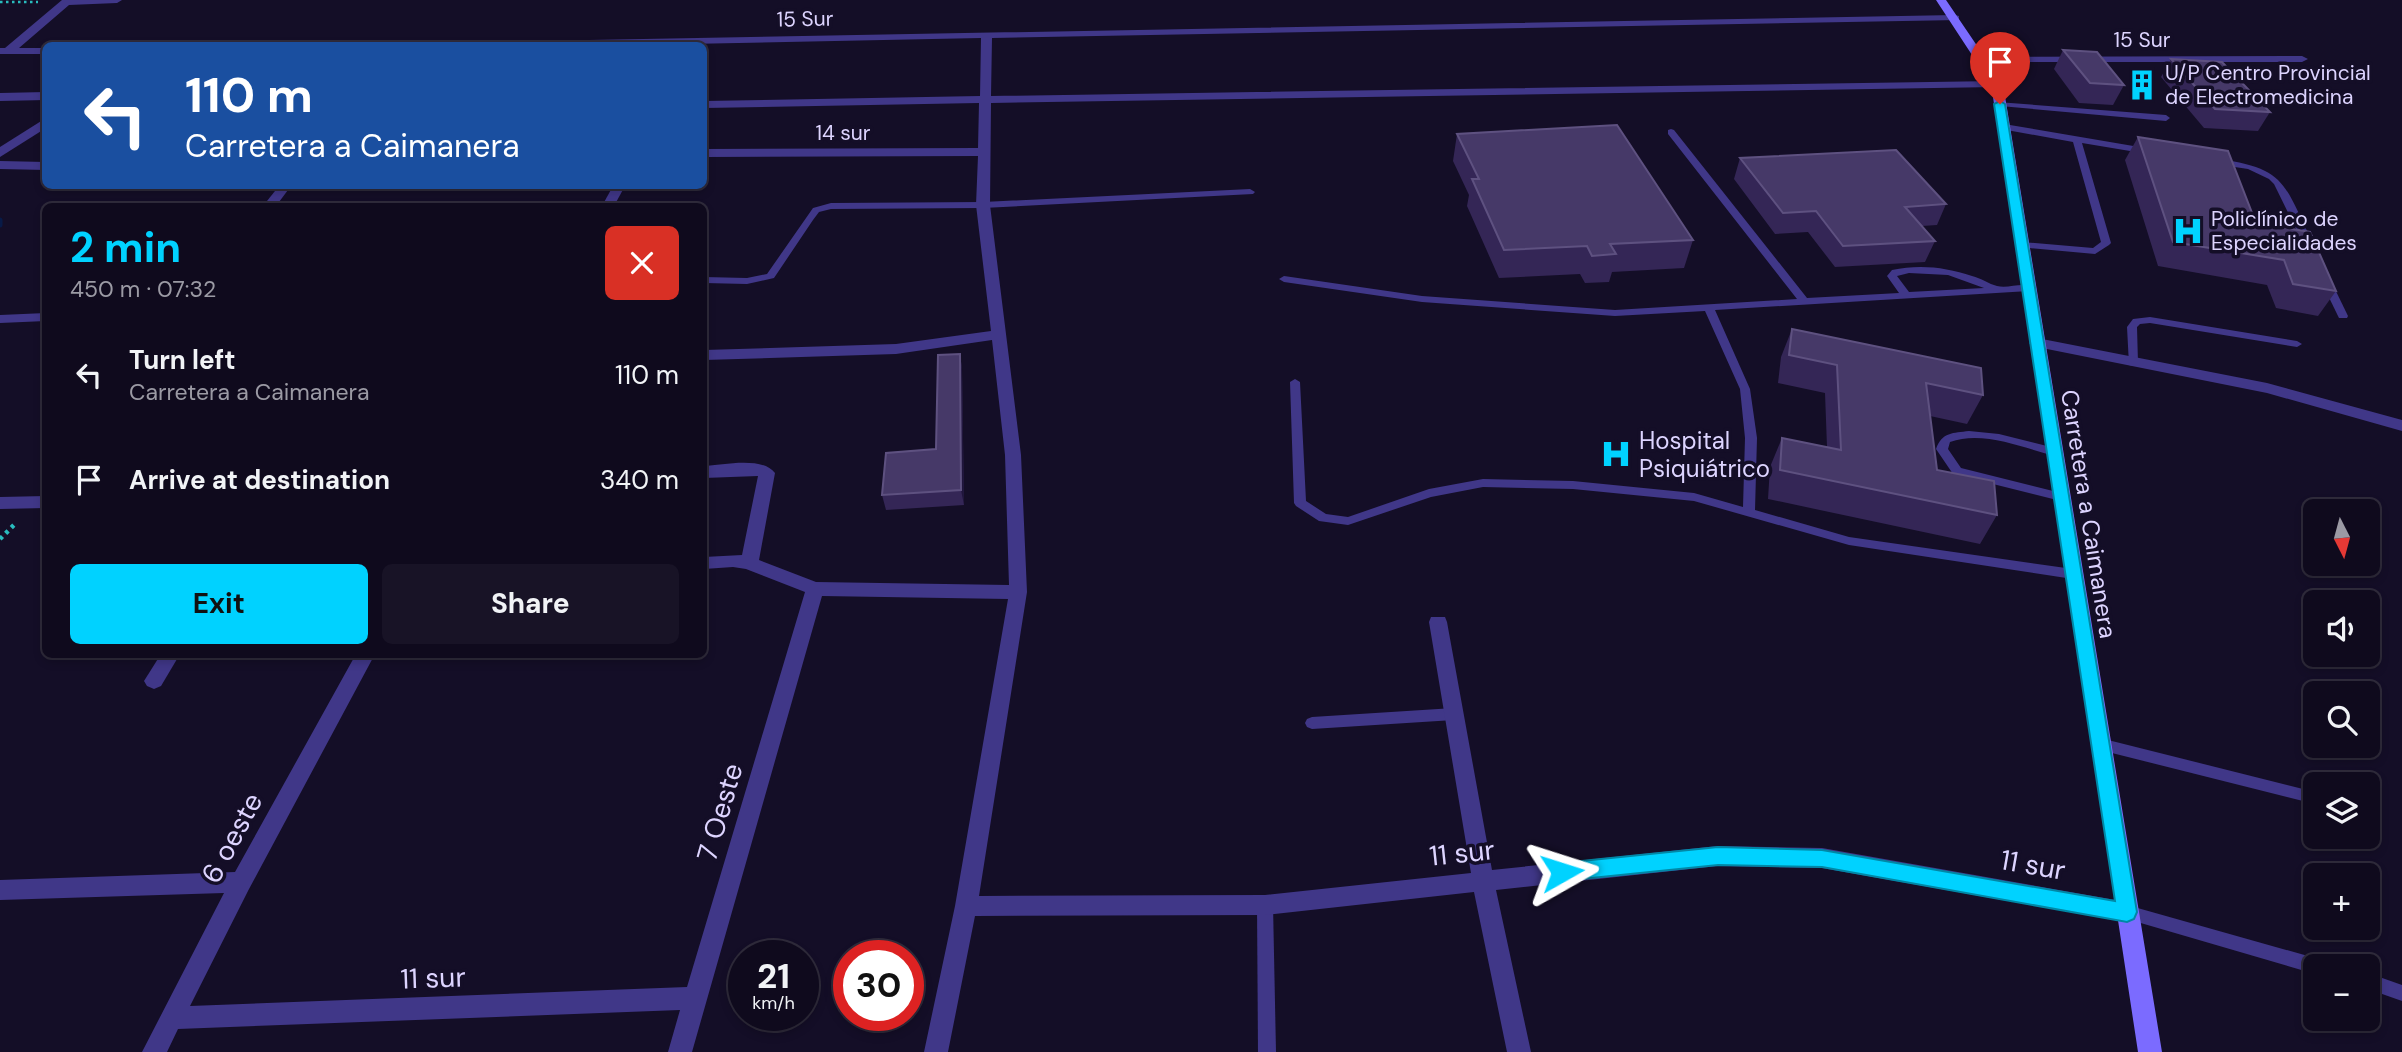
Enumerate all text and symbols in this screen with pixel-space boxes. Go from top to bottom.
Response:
street label: 15 Sur [776,5,834,33]
street label: 15 Sur [2114,26,2171,54]
pin [1970,32,2030,104]
icon: arrive [1981,43,2019,81]
place label: U/P Centro Provincial de Electromedicina [2165,59,2371,111]
text: 110 m [185,63,313,127]
building icon: U/P Centro Provincial de Electromedicina [2125,68,2159,102]
icon: left [70,70,161,161]
street label: 14 sur [815,119,871,147]
text: Carretera a Caimanera [185,125,520,167]
place label: Policlínico de Especialidades [2211,205,2357,257]
hospital icon: Policlínico de Especialidades [2171,214,2205,248]
text: 2 min [70,220,181,275]
button: close [605,226,679,300]
text: 450 m · 07:32 [70,274,216,304]
text: Turn left [129,343,236,377]
icon: left [70,356,108,394]
text: 110 m [615,358,679,392]
text: Carretera a Caimanera [129,377,370,407]
street label: Carretera a Caimanera [2054,388,2124,640]
place label: Hospital Psiquiátrico [1639,425,1770,484]
hospital icon: Hospital Psiquiátrico [1599,437,1633,471]
icon: arrive [70,461,108,499]
text: Arrive at destination [129,463,390,497]
text: 340 m [600,463,679,497]
north arrow [2303,499,2380,576]
map controls [2303,499,2380,1031]
button: Exit [70,564,368,644]
button: Share [382,564,679,644]
button: sound [2303,590,2380,667]
button: search [2303,681,2380,758]
street label: 7 Oeste [688,759,752,865]
button: layers [2303,772,2380,849]
street label: 6 oeste [193,786,271,890]
street label: 11 sur [1428,831,1496,875]
position arrow [1525,835,1599,909]
street label: 11 sur [1998,841,2068,889]
button: + [2303,863,2380,940]
speed limit sign: 30 [833,940,924,1031]
text: 21 [757,953,790,999]
button: − [2303,954,2380,1031]
street label: 11 sur [400,958,466,998]
text: km/h [752,991,795,1015]

